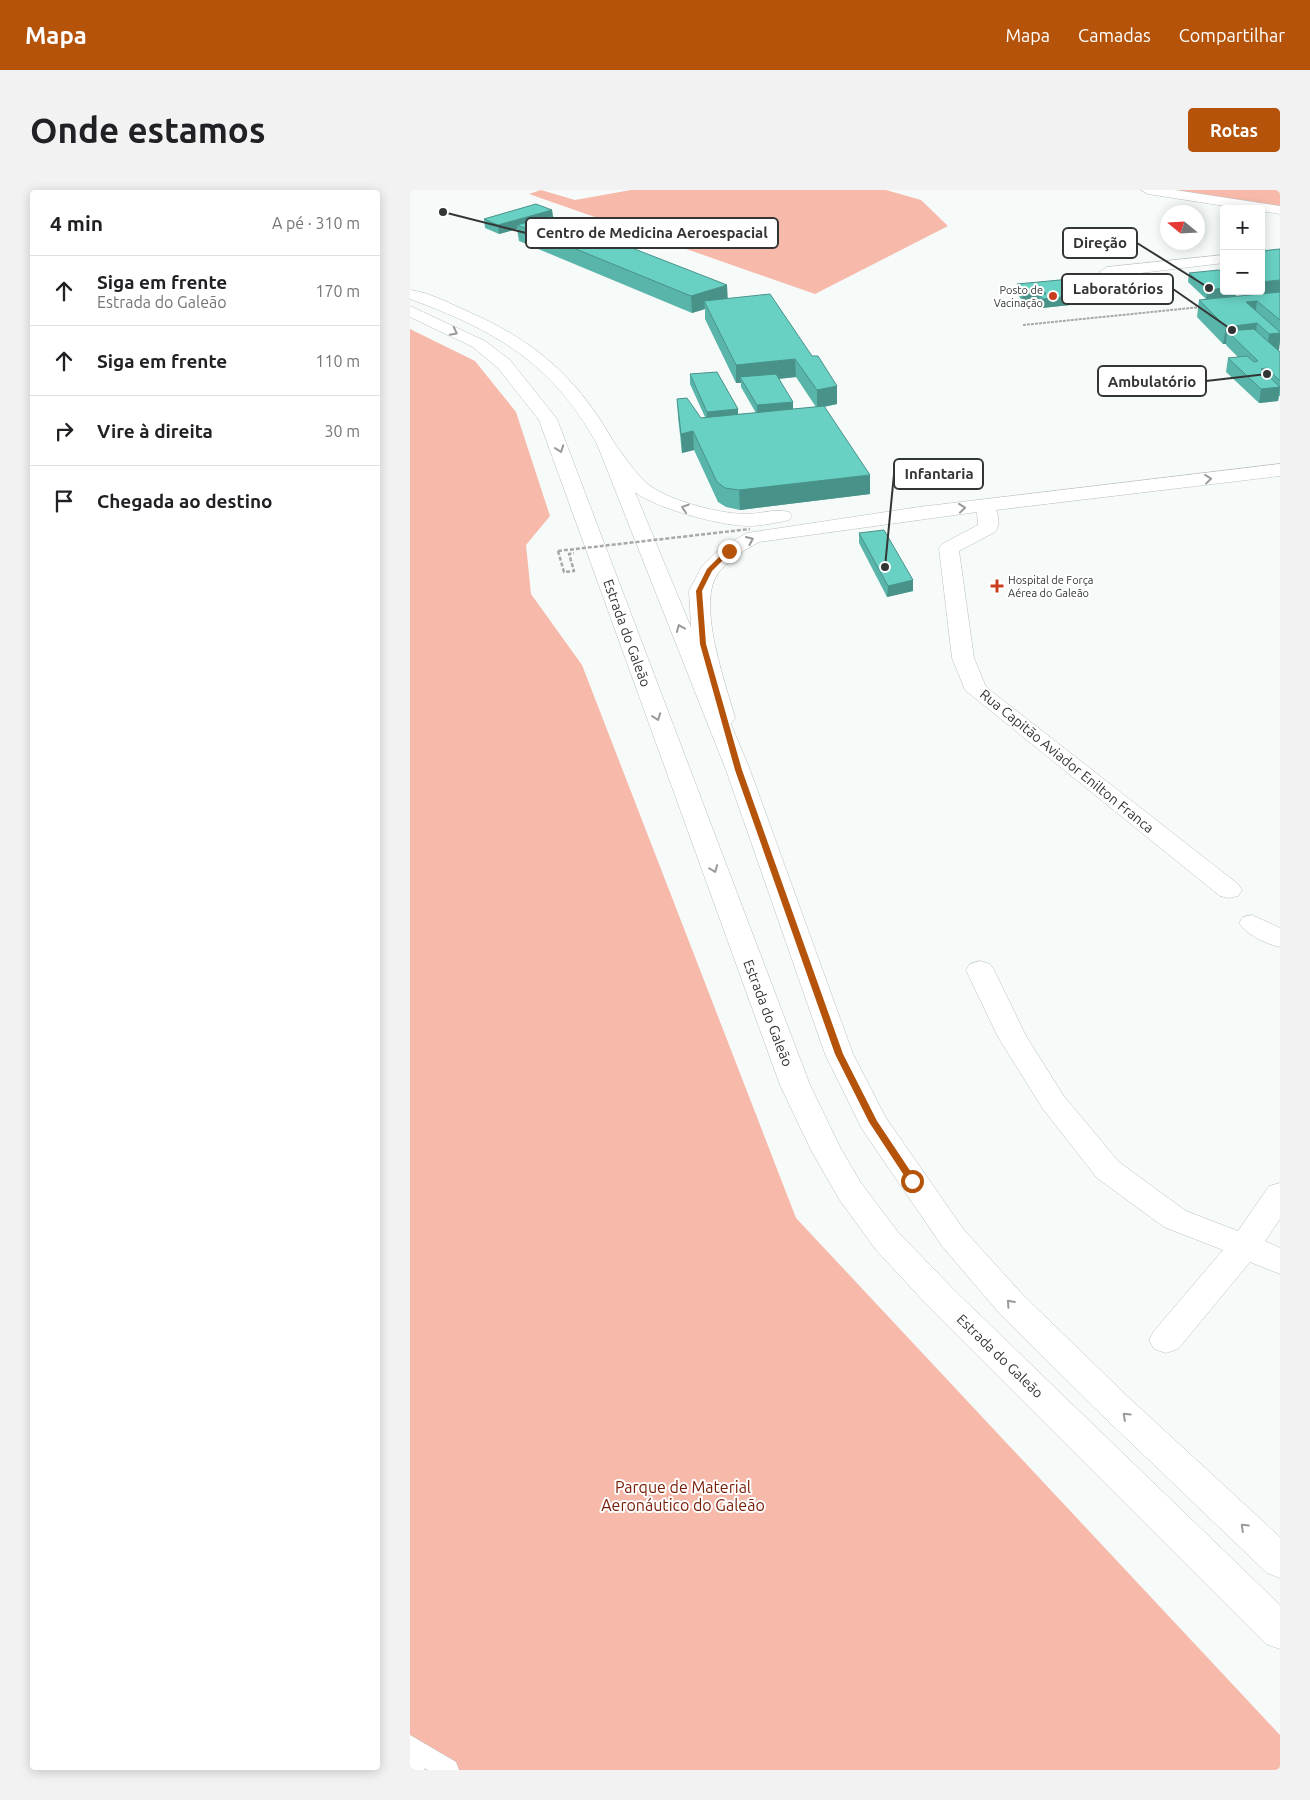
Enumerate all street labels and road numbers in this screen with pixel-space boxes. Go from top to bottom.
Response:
street label: Estrada do Galeão [600,577,654,689]
street label: Rua Capitão Aviador Enilton Franca [977,686,1157,836]
street label: Estrada do Galeão [740,957,796,1069]
street label: Estrada do Galeão [954,1311,1046,1401]

